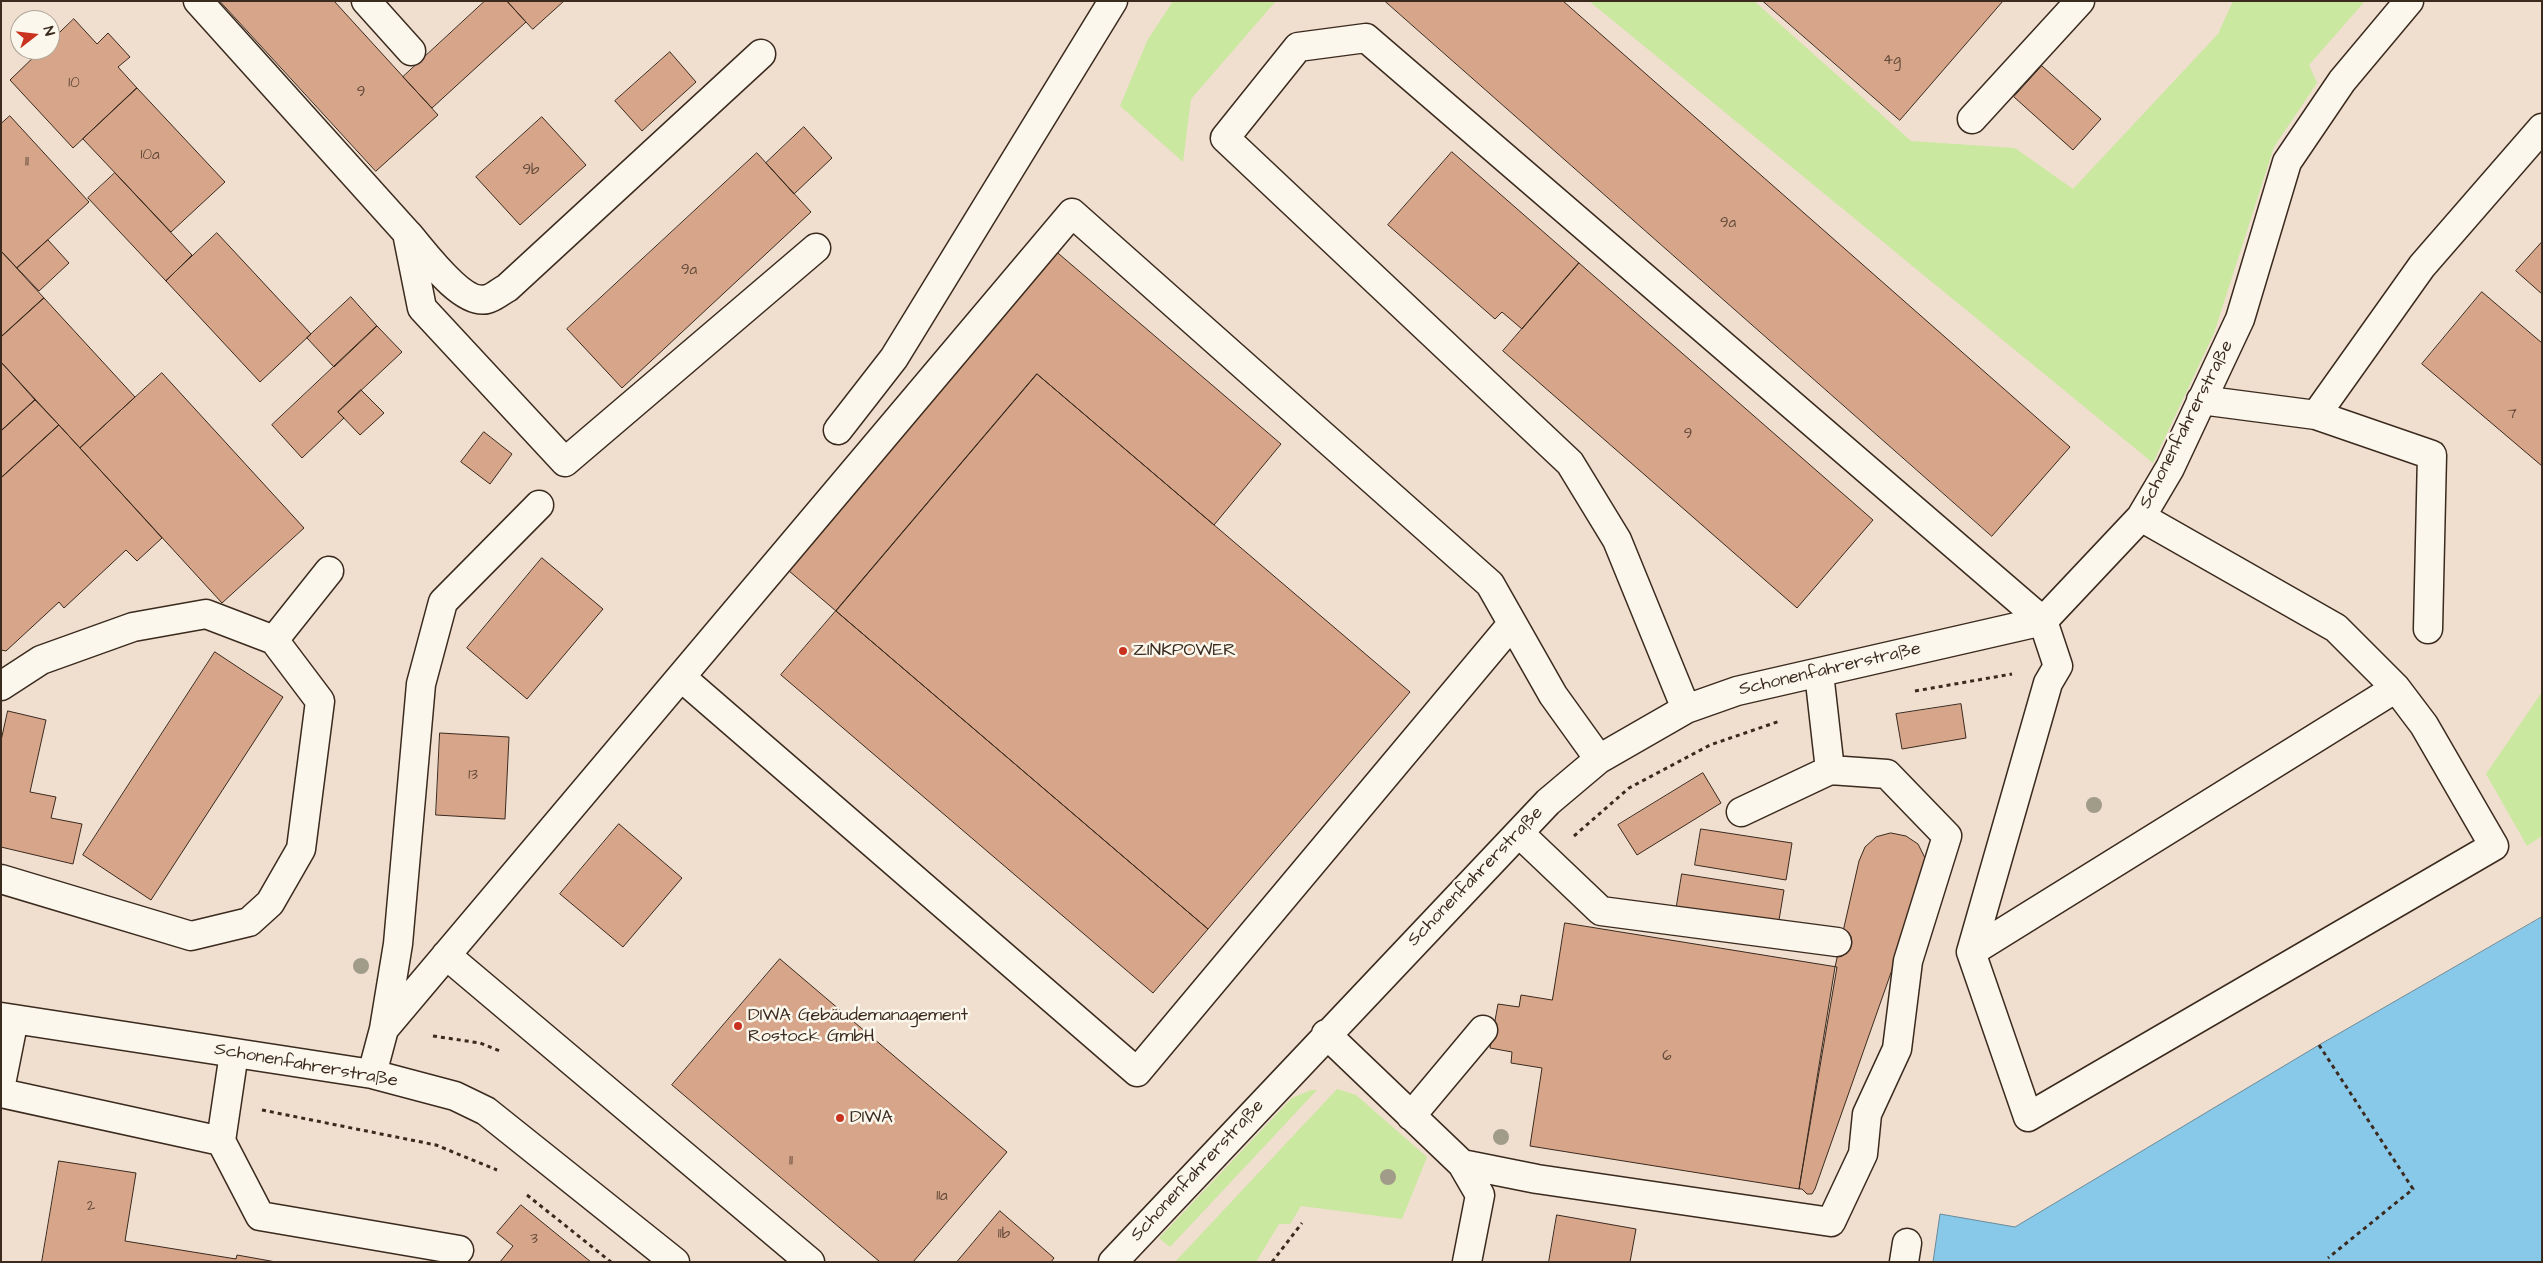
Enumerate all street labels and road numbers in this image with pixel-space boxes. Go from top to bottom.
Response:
street label: Schonenfahrerstraße [2135,337,2239,513]
street label: Schonenfahrerstraße [1737,639,1923,701]
street label: Schonenfahrerstraße [1404,803,1548,951]
street label: Schonenfahrerstraße [213,1039,399,1093]
street label: Schonenfahrerstraße [1127,1096,1269,1246]

